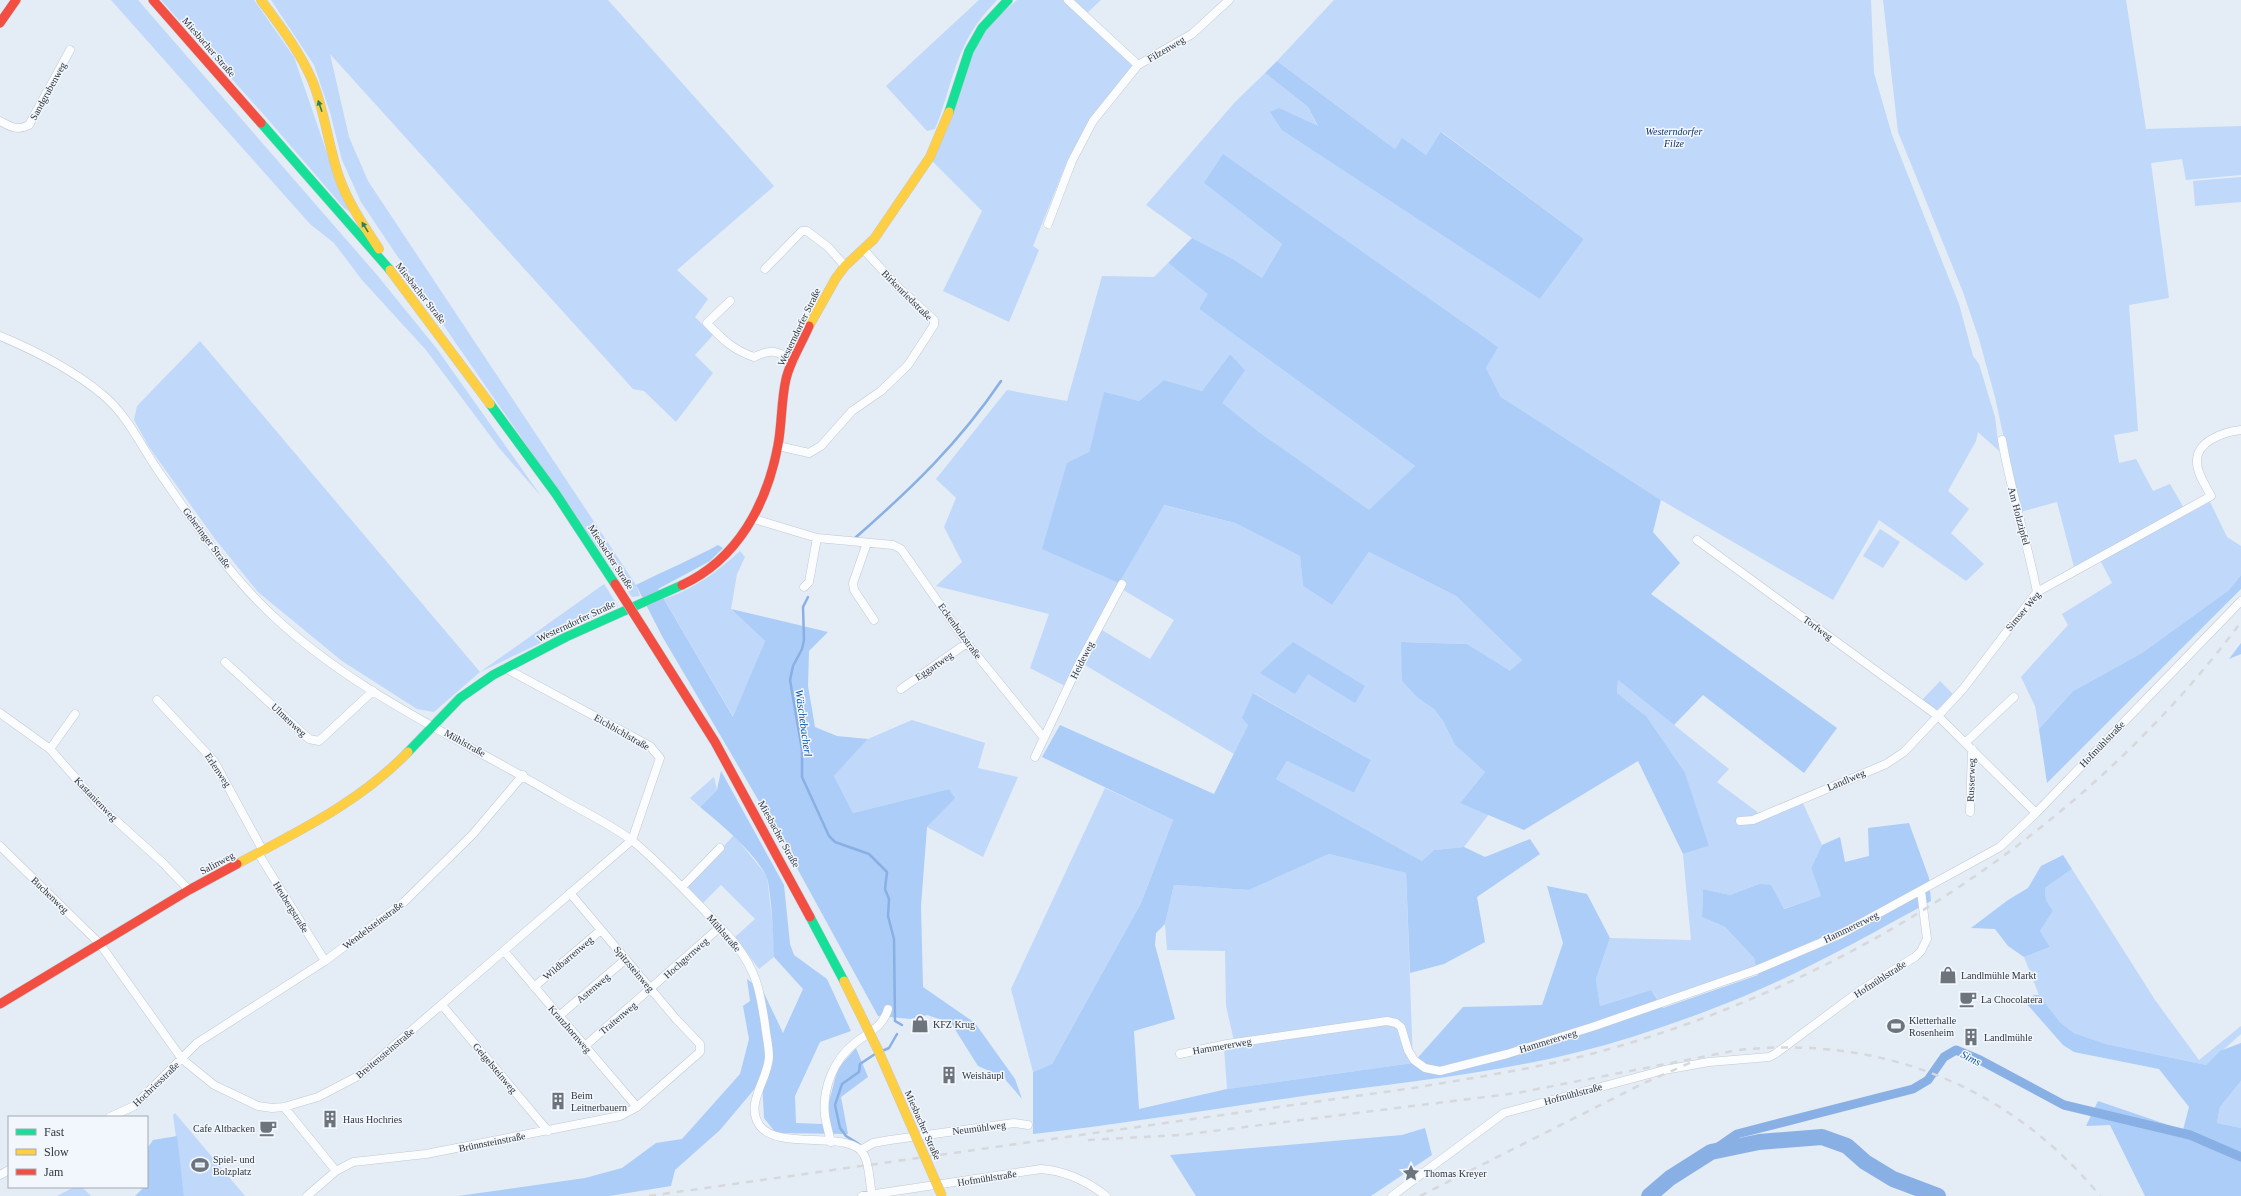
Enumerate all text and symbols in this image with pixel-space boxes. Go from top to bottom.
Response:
street label: Miesbacher Straße [180,15,238,79]
street label: Filzenweg [1145,34,1187,64]
street label: Sandgrubenweg [28,60,68,122]
one-way arrow [316,99,322,111]
park label: Westerndorfer Filze [1646,126,1703,149]
one-way arrow [361,221,368,233]
street label: Miesbacher Straße [394,260,449,326]
street label: Birkenriedstraße [880,268,935,323]
street label: Westerndorfer Straße [775,286,823,368]
street label: Am Holzzipfel [2006,486,2032,546]
street label: Geheringer Straße [181,506,234,571]
street label: Miesbacher Straße [586,523,636,592]
street label: Simser Weg [2003,589,2043,633]
street label: Westerndorfer Straße [535,598,617,644]
street label: Eckenholzstraße [936,601,984,661]
street label: Torfweg [1801,614,1835,642]
street label: Heideweg [1068,639,1096,681]
street label: Eggartweg [913,649,955,683]
water label: Wäschebacherl [793,689,815,757]
street label: Ulmenweg [269,701,309,739]
street label: Eichbichlstraße [592,712,652,753]
street label: Hofmühlstraße [2077,718,2127,769]
street label: Mühlstraße [442,727,488,759]
street label: Erlenweg [203,751,233,789]
street label: Russerweg [1965,758,1977,802]
street label: Landlweg [1825,767,1867,793]
street label: Kastanienweg [72,775,120,823]
street label: Miesbacher Straße [756,799,802,870]
street label: Salinweg [198,849,236,877]
street label: Buchenweg [29,875,71,915]
street label: Heubergstraße [271,879,311,935]
street label: Wendelsteinstraße [341,898,406,951]
street label: Hammererweg [1822,909,1880,945]
street label: Mühlstraße [705,912,743,954]
street label: Wildbarrenweg [541,934,595,982]
street label: Hochgernweg [661,935,711,981]
street label: Spitzsteinweg [612,944,656,994]
street label: Hofmühlstraße [1852,958,1909,1000]
shop icon: Landlmühle Markt [1938,965,1958,985]
place label: Landlmühle Markt [1961,970,2036,981]
street label: Astenweg [574,971,612,1005]
cafe icon: La Chocolatera [1958,989,1978,1009]
place label: La Chocolatera [1981,994,2043,1005]
street label: Traitenweg [597,999,639,1037]
street label: Kranzhornweg [546,1003,594,1055]
shop icon: KFZ Krug [910,1014,930,1034]
place label: Kletterhalle Rosenheim [1909,1015,1957,1038]
sports icon: Kletterhalle Rosenheim [1886,1016,1906,1036]
place label: KFZ Krug [933,1019,975,1030]
street label: Breitensteinstraße [354,1025,417,1080]
street label: Hammererweg [1518,1027,1578,1055]
building icon: Landlmühle [1961,1027,1981,1047]
place label: Landlmühle [1984,1032,2033,1043]
street label: Hammererweg [1192,1035,1252,1057]
street label: Geigelsteinweg [471,1041,519,1095]
water label: Sims [1959,1048,1983,1068]
street label: Hochriesstraße [131,1059,182,1109]
building icon: Weishäupl [939,1065,959,1085]
place label: Weishäupl [962,1070,1004,1081]
street label: Hofmühlstraße [1543,1081,1604,1107]
street label: Miesbacher Straße [903,1089,943,1162]
place label: Beim Leitnerbauern [571,1090,627,1113]
building icon: Beim Leitnerbauern [548,1091,568,1111]
building icon: Haus Hochries [320,1109,340,1129]
place label: Haus Hochries [343,1114,402,1125]
legend [8,1116,148,1188]
cafe icon: Cafe Altbacken [258,1118,278,1138]
street label: Neumühlweg [952,1119,1006,1137]
place label: Cafe Altbacken [193,1123,255,1134]
text: Fast [44,1125,65,1139]
street label: Brünnsteinstraße [458,1130,527,1154]
text: Slow [44,1145,69,1159]
place label: Spiel- und Bolzplatz [213,1154,254,1177]
sports icon: Spiel- und Bolzplatz [190,1155,210,1175]
place icon: Thomas Kreyer [1401,1163,1421,1183]
text: Jam [44,1165,64,1179]
street label: Hofmühlstraße [957,1168,1018,1188]
place label: Thomas Kreyer [1424,1168,1487,1179]

